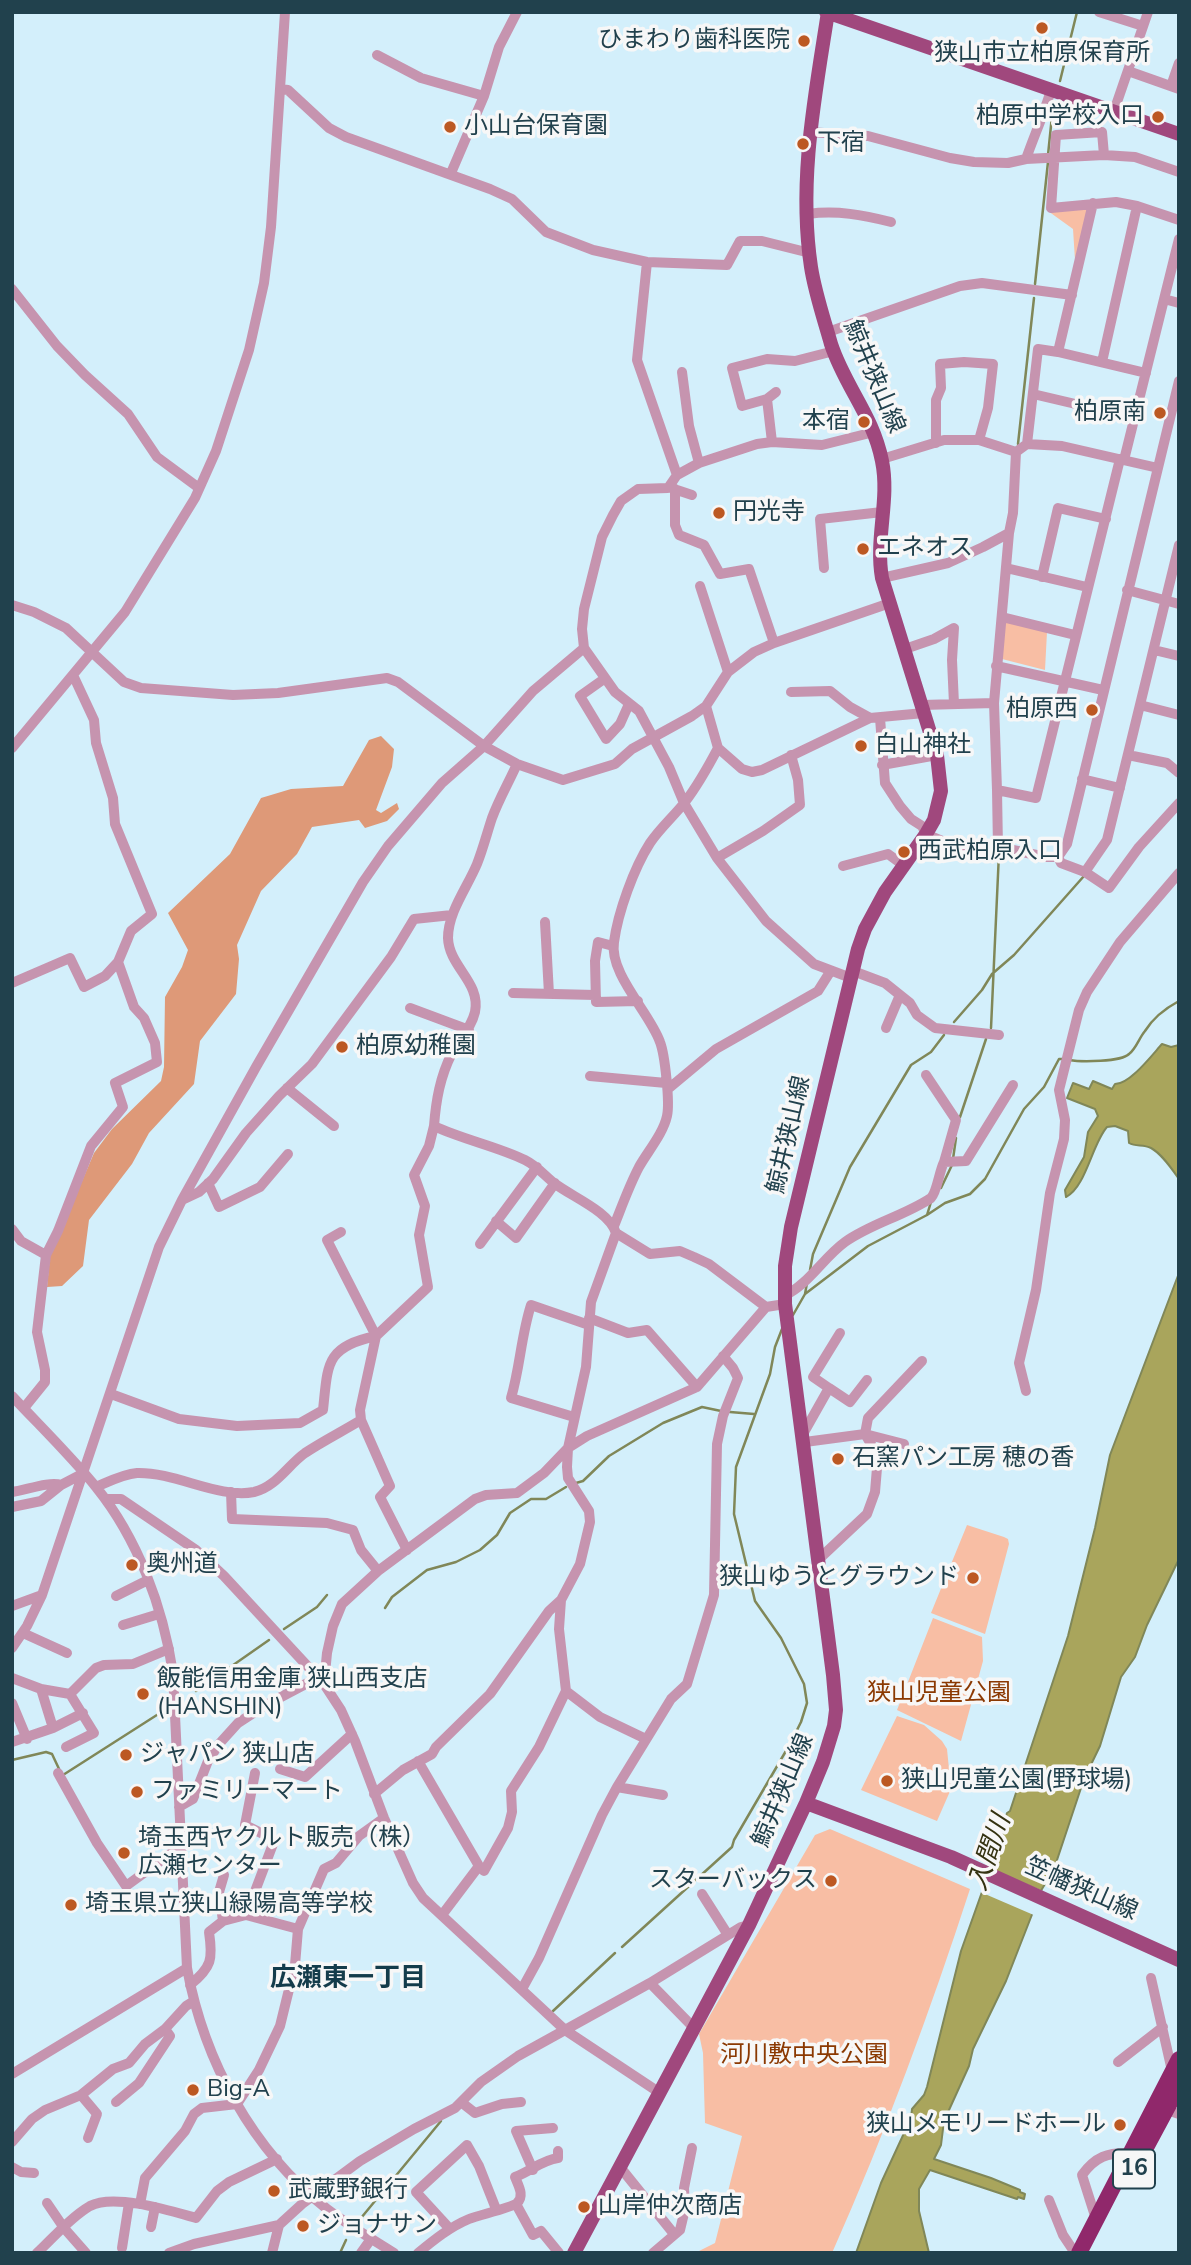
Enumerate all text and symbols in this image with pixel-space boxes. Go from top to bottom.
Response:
marker: 狭山市立柏原保育所 [1034,20,1050,36]
place label: ひまわり歯科医院 [598,27,790,55]
marker: ひまわり歯科医院 [796,33,812,49]
place label: 狭山市立柏原保育所 [934,40,1150,68]
place label: 柏原中学校入口 [976,103,1144,131]
marker: 柏原中学校入口 [1150,109,1166,125]
place label: 小山台保育園 [464,113,608,141]
marker: 小山台保育園 [442,119,458,135]
place label: 下宿 [817,130,865,158]
marker: 下宿 [795,136,811,152]
street label: 鯨井狭山線 [836,316,910,438]
place label: 柏原南 [1074,399,1146,427]
marker: 柏原南 [1152,405,1168,421]
place label: 本宿 [802,408,850,436]
marker: 本宿 [856,414,872,430]
place label: 円光寺 [733,499,805,527]
marker: 円光寺 [711,505,727,521]
place label: エネオス [877,535,973,563]
marker: エネオス [855,541,871,557]
place label: 柏原西 [1006,696,1078,724]
marker: 柏原西 [1084,702,1100,718]
place label: 白山神社 [875,732,971,760]
marker: 白山神社 [853,738,869,754]
place label: 西武柏原入口 [918,838,1062,866]
marker: 西武柏原入口 [896,844,912,860]
place label: 柏原幼稚園 [356,1033,476,1061]
marker: 柏原幼稚園 [334,1039,350,1055]
street label: 鯨井狭山線 [762,1073,818,1197]
place label: 石窯パン工房 穂の香 [852,1445,1074,1473]
marker: 石窯パン工房 穂の香 [830,1451,846,1467]
place label: 奥州道 [146,1551,218,1579]
marker: 奥州道 [124,1557,140,1573]
place label: 狭山ゆうとグラウンド [719,1564,959,1592]
marker: 狭山ゆうとグラウンド [965,1570,981,1586]
place label: 飯能信用金庫 狭山西支店 (HANSHIN) [157,1666,427,1722]
park label: 狭山児童公園 [867,1680,1011,1708]
marker: 飯能信用金庫 狭山西支店 (HANSHIN) [135,1686,151,1702]
street label: 鯨井狭山線 [747,1730,821,1852]
place label: ジャパン 狭山店 [140,1741,314,1769]
marker: ジャパン 狭山店 [118,1747,134,1763]
place label: 狭山児童公園(野球場) [901,1767,1132,1795]
marker: 狭山児童公園(野球場) [879,1773,895,1789]
place label: ファミリーマート [151,1778,343,1806]
marker: ファミリーマート [129,1784,145,1800]
water label: 入間川 [964,1811,1018,1895]
place label: 埼玉西ヤクルト販売（株） 広瀬センター [138,1825,426,1881]
marker: 埼玉西ヤクルト販売（株） 広瀬センター [116,1845,132,1861]
street label: 笠幡狭山線 [1020,1852,1142,1928]
place label: スターバックス [649,1867,817,1895]
marker: スターバックス [823,1873,839,1889]
place label: 埼玉県立狭山緑陽高等学校 [85,1891,373,1919]
marker: 埼玉県立狭山緑陽高等学校 [63,1897,79,1913]
district label: 広瀬東一丁目 [270,1964,426,1996]
park label: 河川敷中央公園 [720,2042,888,2070]
place label: Big-A [207,2076,270,2104]
marker: Big-A [185,2082,201,2098]
place label: 狭山メモリードホール [866,2111,1106,2139]
marker: 狭山メモリードホール [1112,2117,1128,2133]
road number: 16 [1113,2150,1155,2188]
place label: 武蔵野銀行 [288,2177,408,2205]
marker: 武蔵野銀行 [266,2183,282,2199]
place label: 山岸仲次商店 [598,2193,742,2221]
marker: 山岸仲次商店 [576,2199,592,2215]
place label: ジョナサン [317,2212,437,2240]
marker: ジョナサン [295,2218,311,2234]

